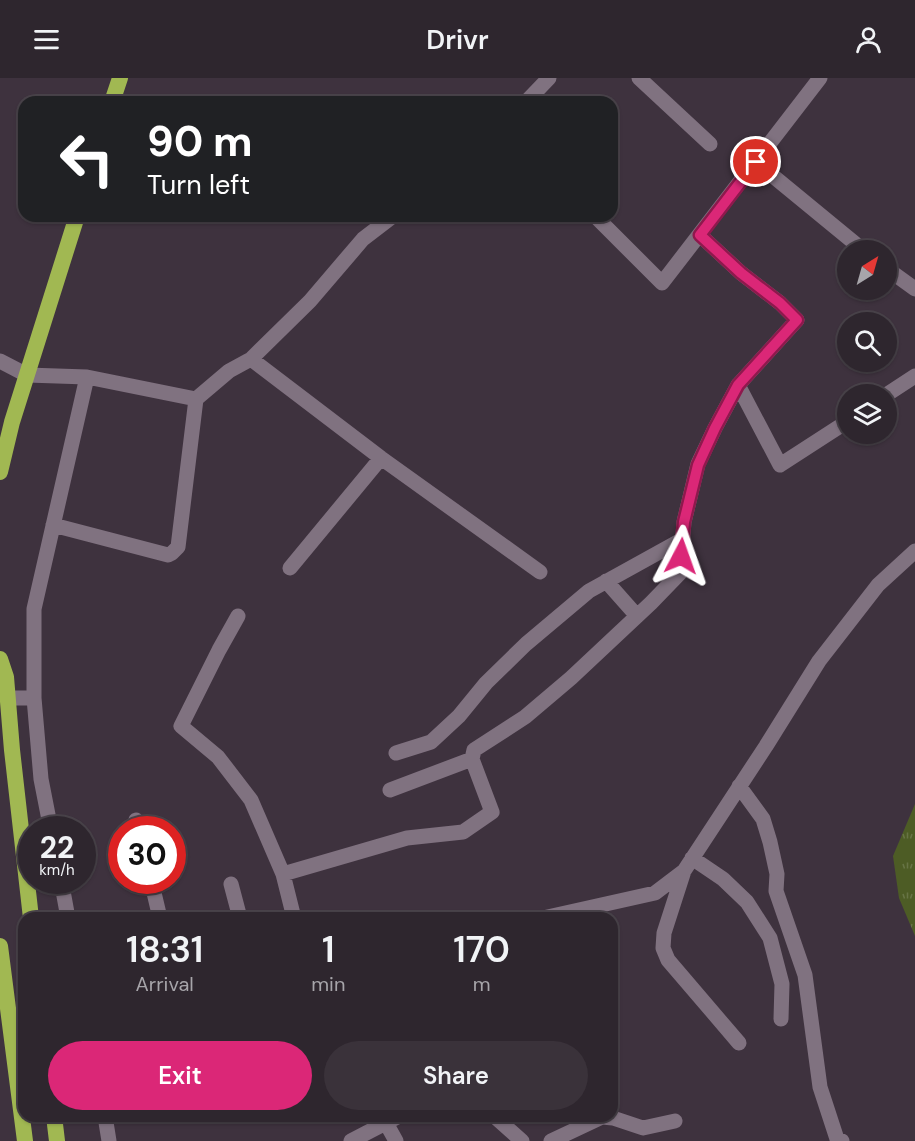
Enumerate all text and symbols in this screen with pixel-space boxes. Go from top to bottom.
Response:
text: Drivr [426,22,489,57]
icon: menu [30,23,63,56]
icon: person [852,23,885,56]
text: 90 m [147,114,253,169]
icon: left [48,120,126,198]
pin [730,136,781,187]
icon: arrive [739,145,772,178]
text: Turn left [147,167,250,202]
north arrow [837,240,897,300]
map controls [837,240,897,444]
button: search [837,312,897,372]
button: layers [837,384,897,444]
position arrow [649,524,713,588]
speed limit sign: 30 [108,816,186,894]
text: 22 [40,828,74,867]
text: km/h [39,860,75,880]
text: 18:31 [126,926,203,973]
text: 1 [322,926,335,973]
text: 170 [453,926,510,973]
text: Arrival [136,971,194,997]
text: min [311,971,345,997]
text: m [473,971,491,997]
button: Exit [48,1041,312,1110]
button: Share [324,1041,588,1110]

